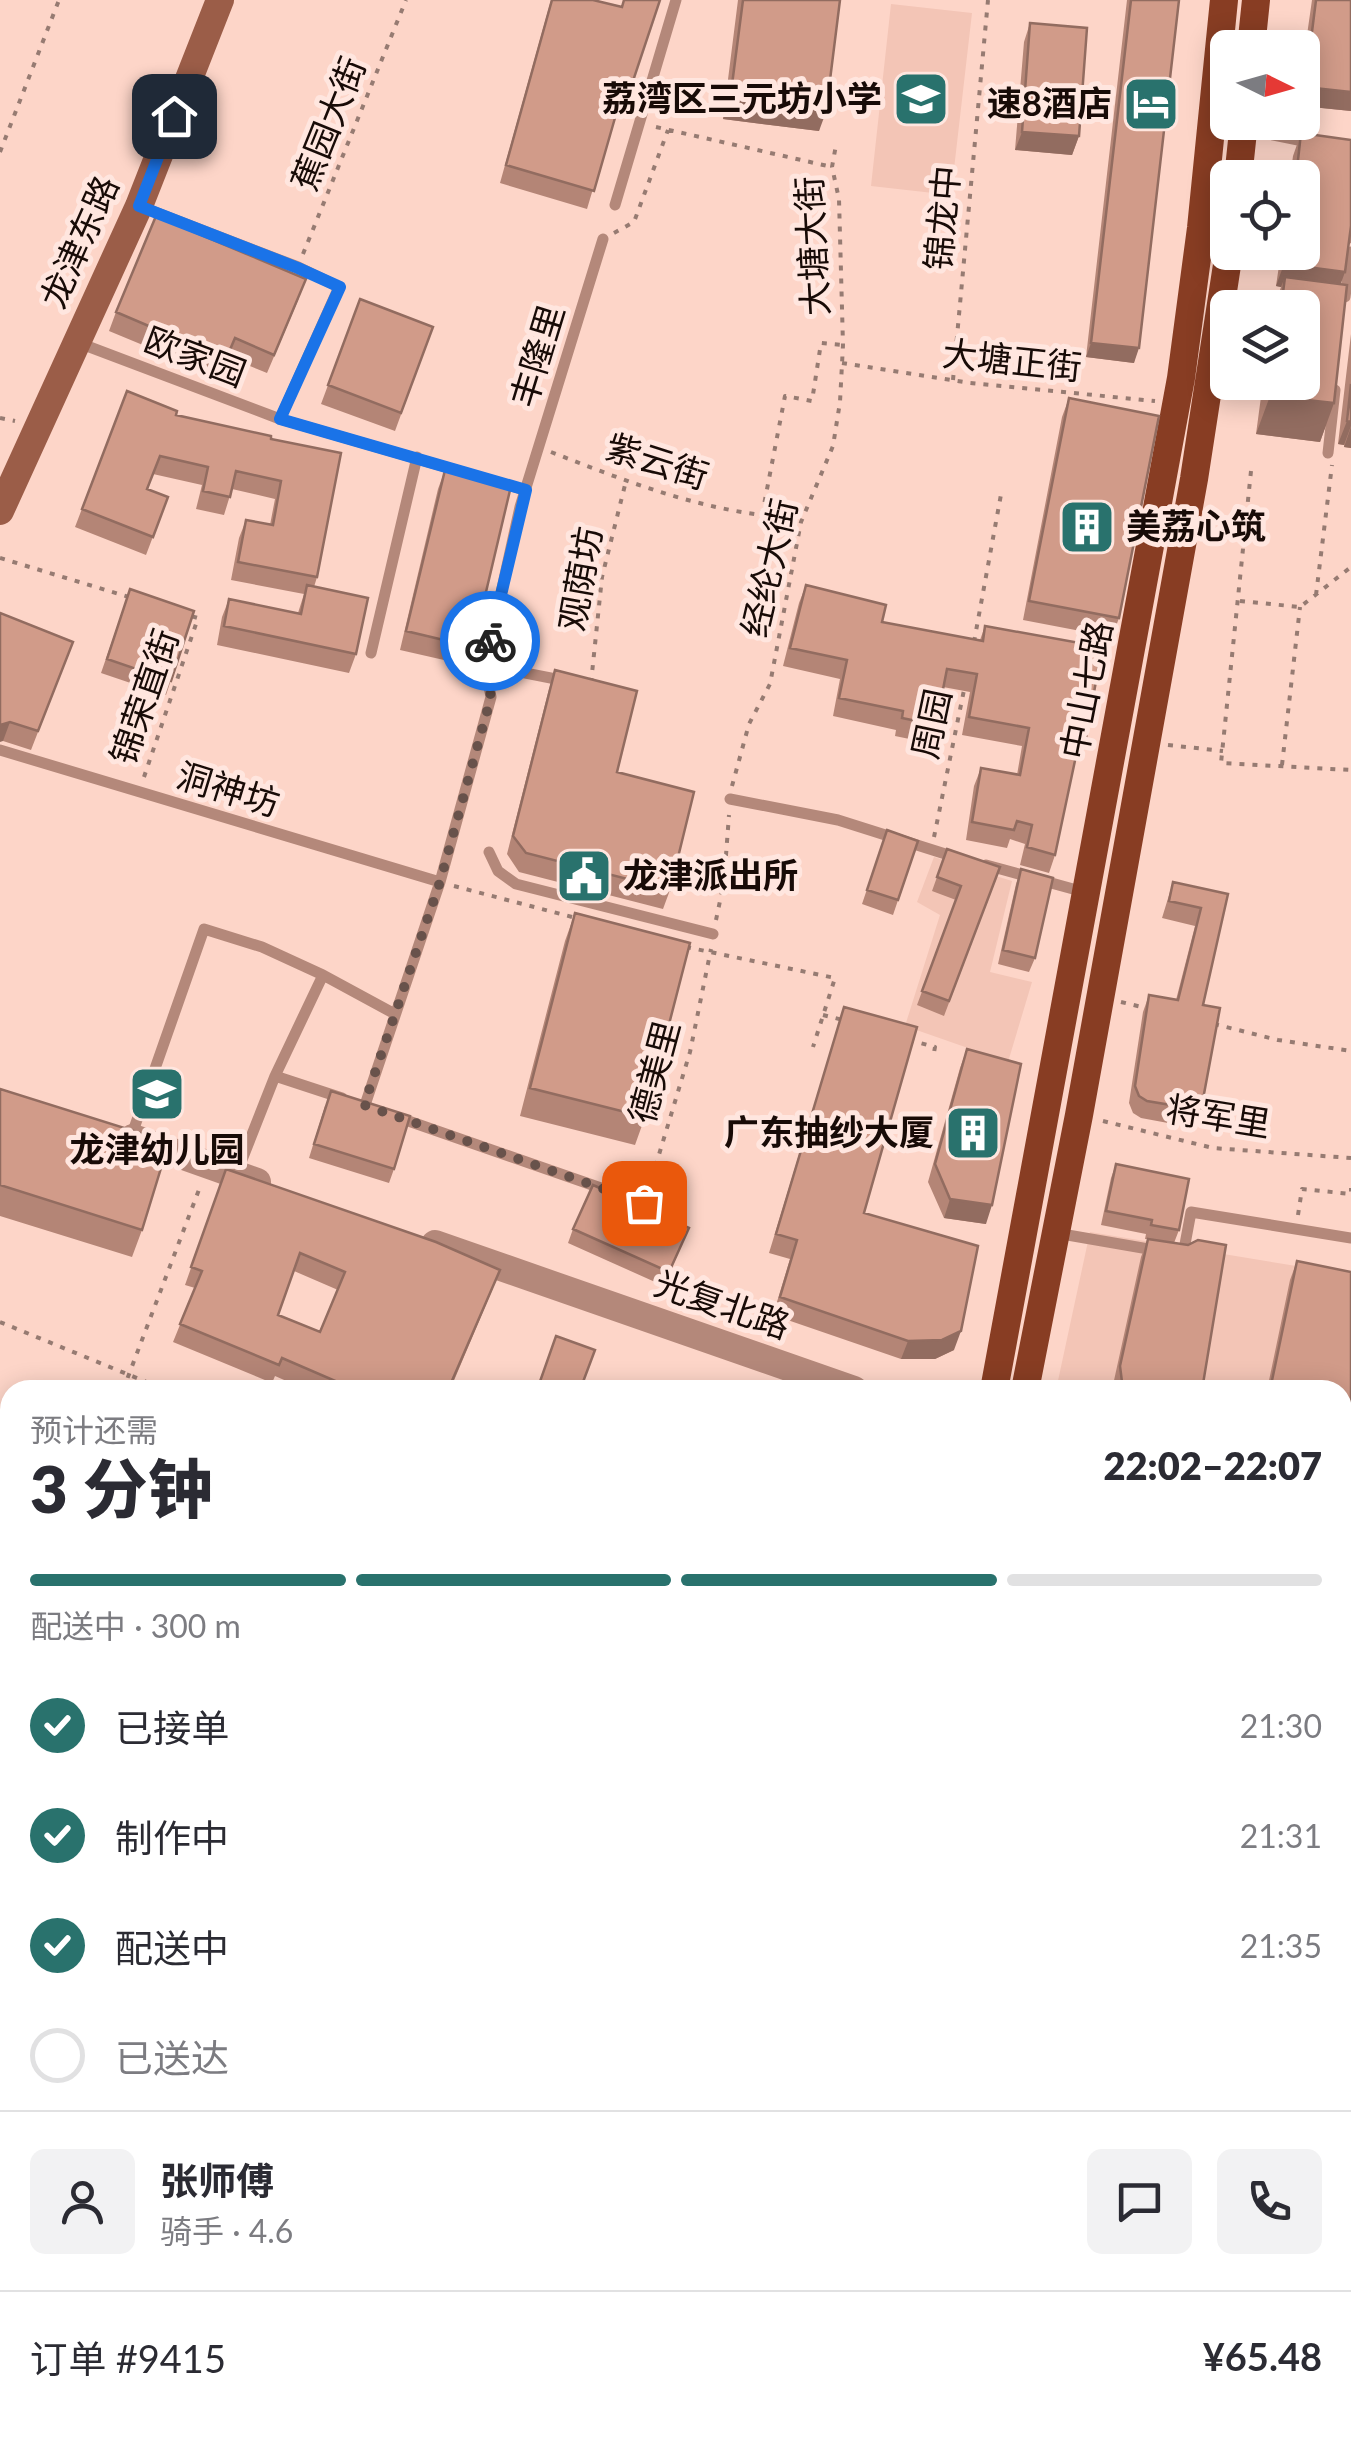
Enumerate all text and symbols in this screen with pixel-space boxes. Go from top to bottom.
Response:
north arrow [1210,30,1320,140]
map controls [1210,30,1320,400]
street label: 蕉园大街 [281,50,373,196]
school or university icon: 荔湾区三元坊小学 [891,69,951,129]
pin [132,74,217,159]
hotel icon: 速8酒店 [1121,74,1181,134]
place label: 荔湾区三元坊小学 [602,76,882,118]
place label: 速8酒店 [987,81,1112,123]
icon: home [147,89,202,144]
button: locate [1210,160,1320,270]
street label: 锦龙中 [916,164,967,272]
street label: 龙津东路 [31,169,126,314]
street label: 大塘大街 [786,175,836,317]
button: layers [1210,290,1320,400]
street label: 丰隆里 [501,299,572,412]
street label: 欧家园 [139,317,252,394]
street label: 大塘正街 [940,331,1084,387]
street label: 紫云街 [601,424,714,496]
street label: 经纶大街 [732,495,804,640]
building icon: 美荔心筑 [1057,497,1117,557]
place label: 美荔心筑 [1126,504,1266,546]
street label: 观荫坊 [549,523,609,634]
courier [440,591,540,691]
icon: bike [463,614,518,669]
street label: 中山七路 [1051,617,1119,762]
street label: 锦荣直街 [100,623,186,769]
street label: 周园 [902,685,958,762]
street label: 洞神坊 [172,753,285,824]
public building icon: 龙津派出所 [554,846,614,906]
place label: 龙津派出所 [623,853,798,895]
street label: 德美里 [619,1015,687,1128]
school or university icon: 龙津幼儿园 [127,1064,187,1124]
street label: 将军里 [1163,1086,1273,1144]
building icon: 广东抽纱大厦 [943,1103,1003,1163]
place label: 广东抽纱大厦 [724,1110,934,1152]
place label: 龙津幼儿园 [69,1127,245,1169]
pin [602,1161,687,1246]
icon: bag [617,1176,672,1231]
street label: 光复北路 [650,1260,796,1346]
text: 预计还需 [30,1410,158,1449]
text: 22:02–22:07 [1103,1442,1322,1488]
text: 3 分钟 [30,1449,213,1527]
text: 配送中 · 300 m [30,1606,241,1645]
icon: check [30,1698,85,1753]
text: 已接单 [115,1704,229,1750]
text: 21:30 [1240,1706,1322,1745]
icon: check [30,1808,85,1863]
text: 制作中 [115,1814,229,1860]
text: 21:31 [1240,1816,1322,1855]
icon: check [30,1918,85,1973]
text: 配送中 [115,1924,229,1970]
text: 21:35 [1240,1926,1322,1965]
text: 已送达 [115,2034,229,2080]
button: person [30,2149,135,2254]
button: chat [1087,2149,1192,2254]
button: phone [1217,2149,1322,2254]
text: 张师傅 [160,2157,274,2203]
text: 骑手 · 4.6 [160,2211,293,2250]
text: ¥65.48 [1203,2333,1322,2379]
text: 订单 #9415 [30,2335,226,2381]

